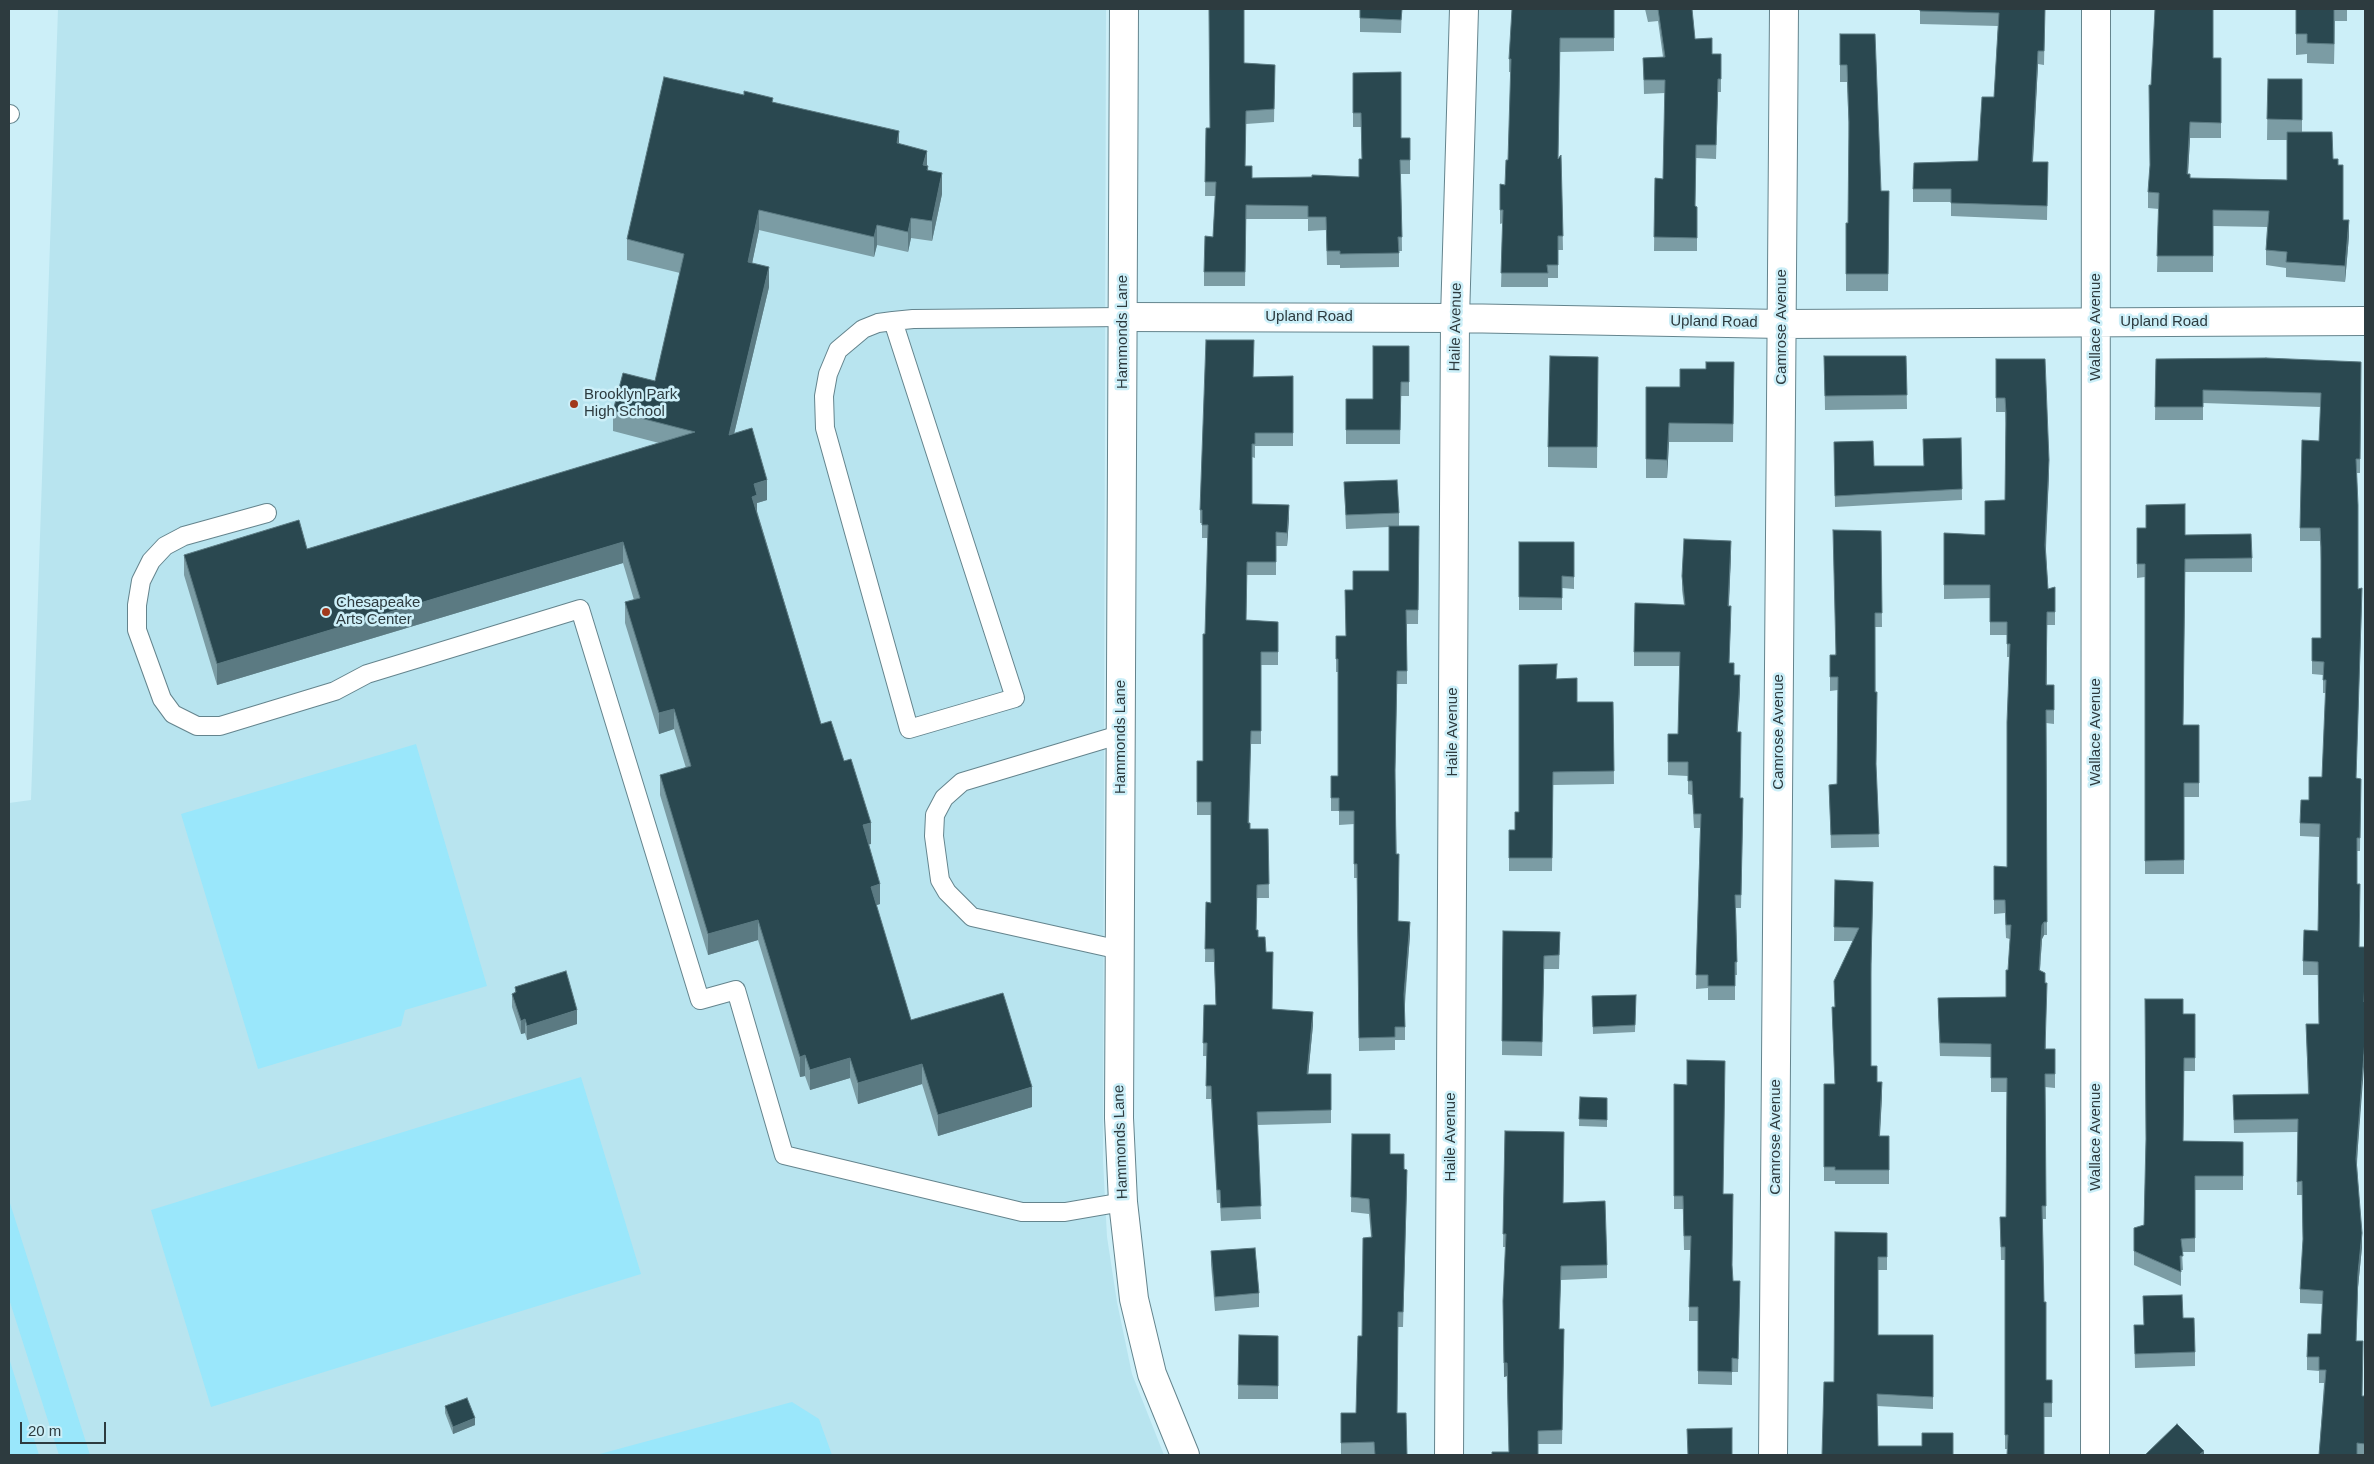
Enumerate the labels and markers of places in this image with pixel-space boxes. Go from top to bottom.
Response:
place label: Brooklyn Park High School [584,386,677,421]
marker: Brooklyn Park High School [568,398,580,410]
place label: Chesapeake Arts Center [336,594,420,629]
marker: Chesapeake Arts Center [320,606,332,618]

